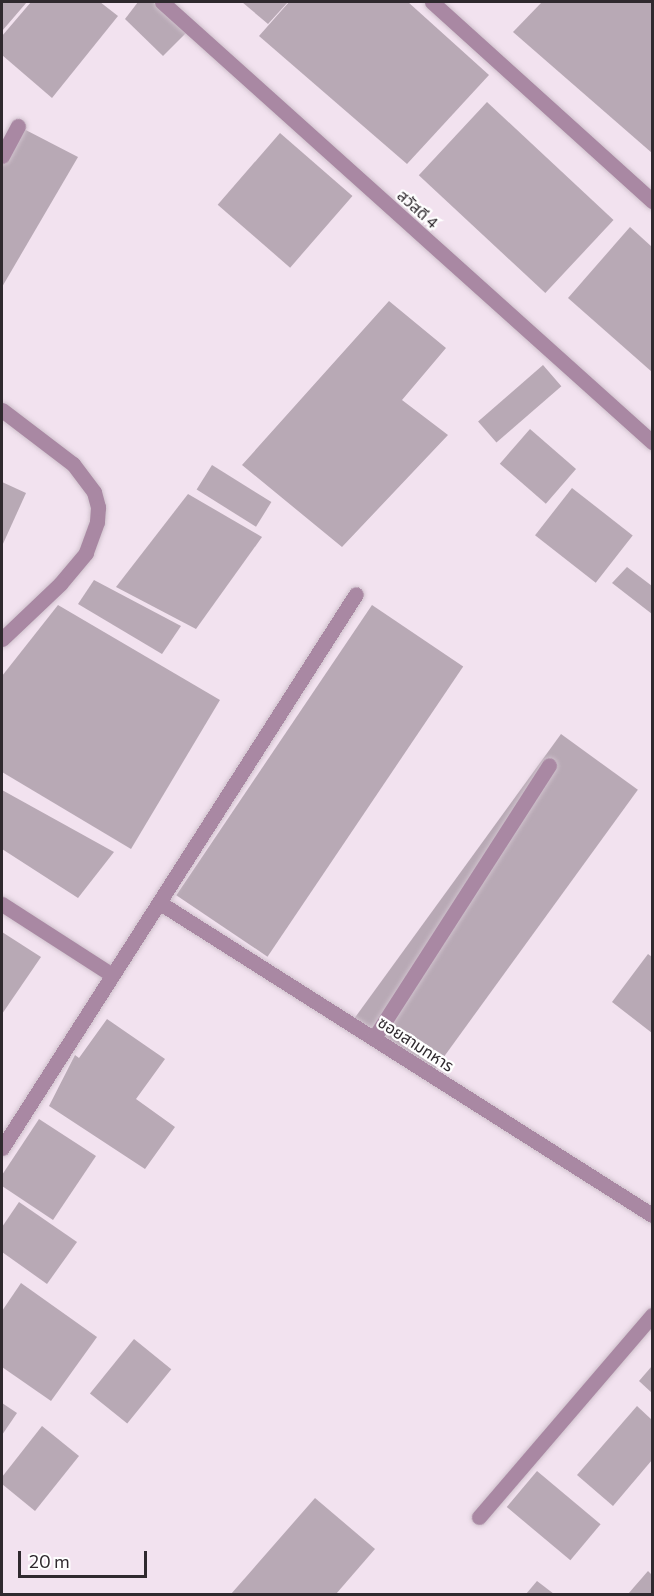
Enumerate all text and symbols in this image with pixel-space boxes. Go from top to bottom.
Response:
street label: สวัสดี 4 [393,186,443,232]
street label: ซอยสามทหาร [375,1012,457,1076]
scale bar [21,1539,150,1577]
text: 20 m [29,1550,70,1572]

